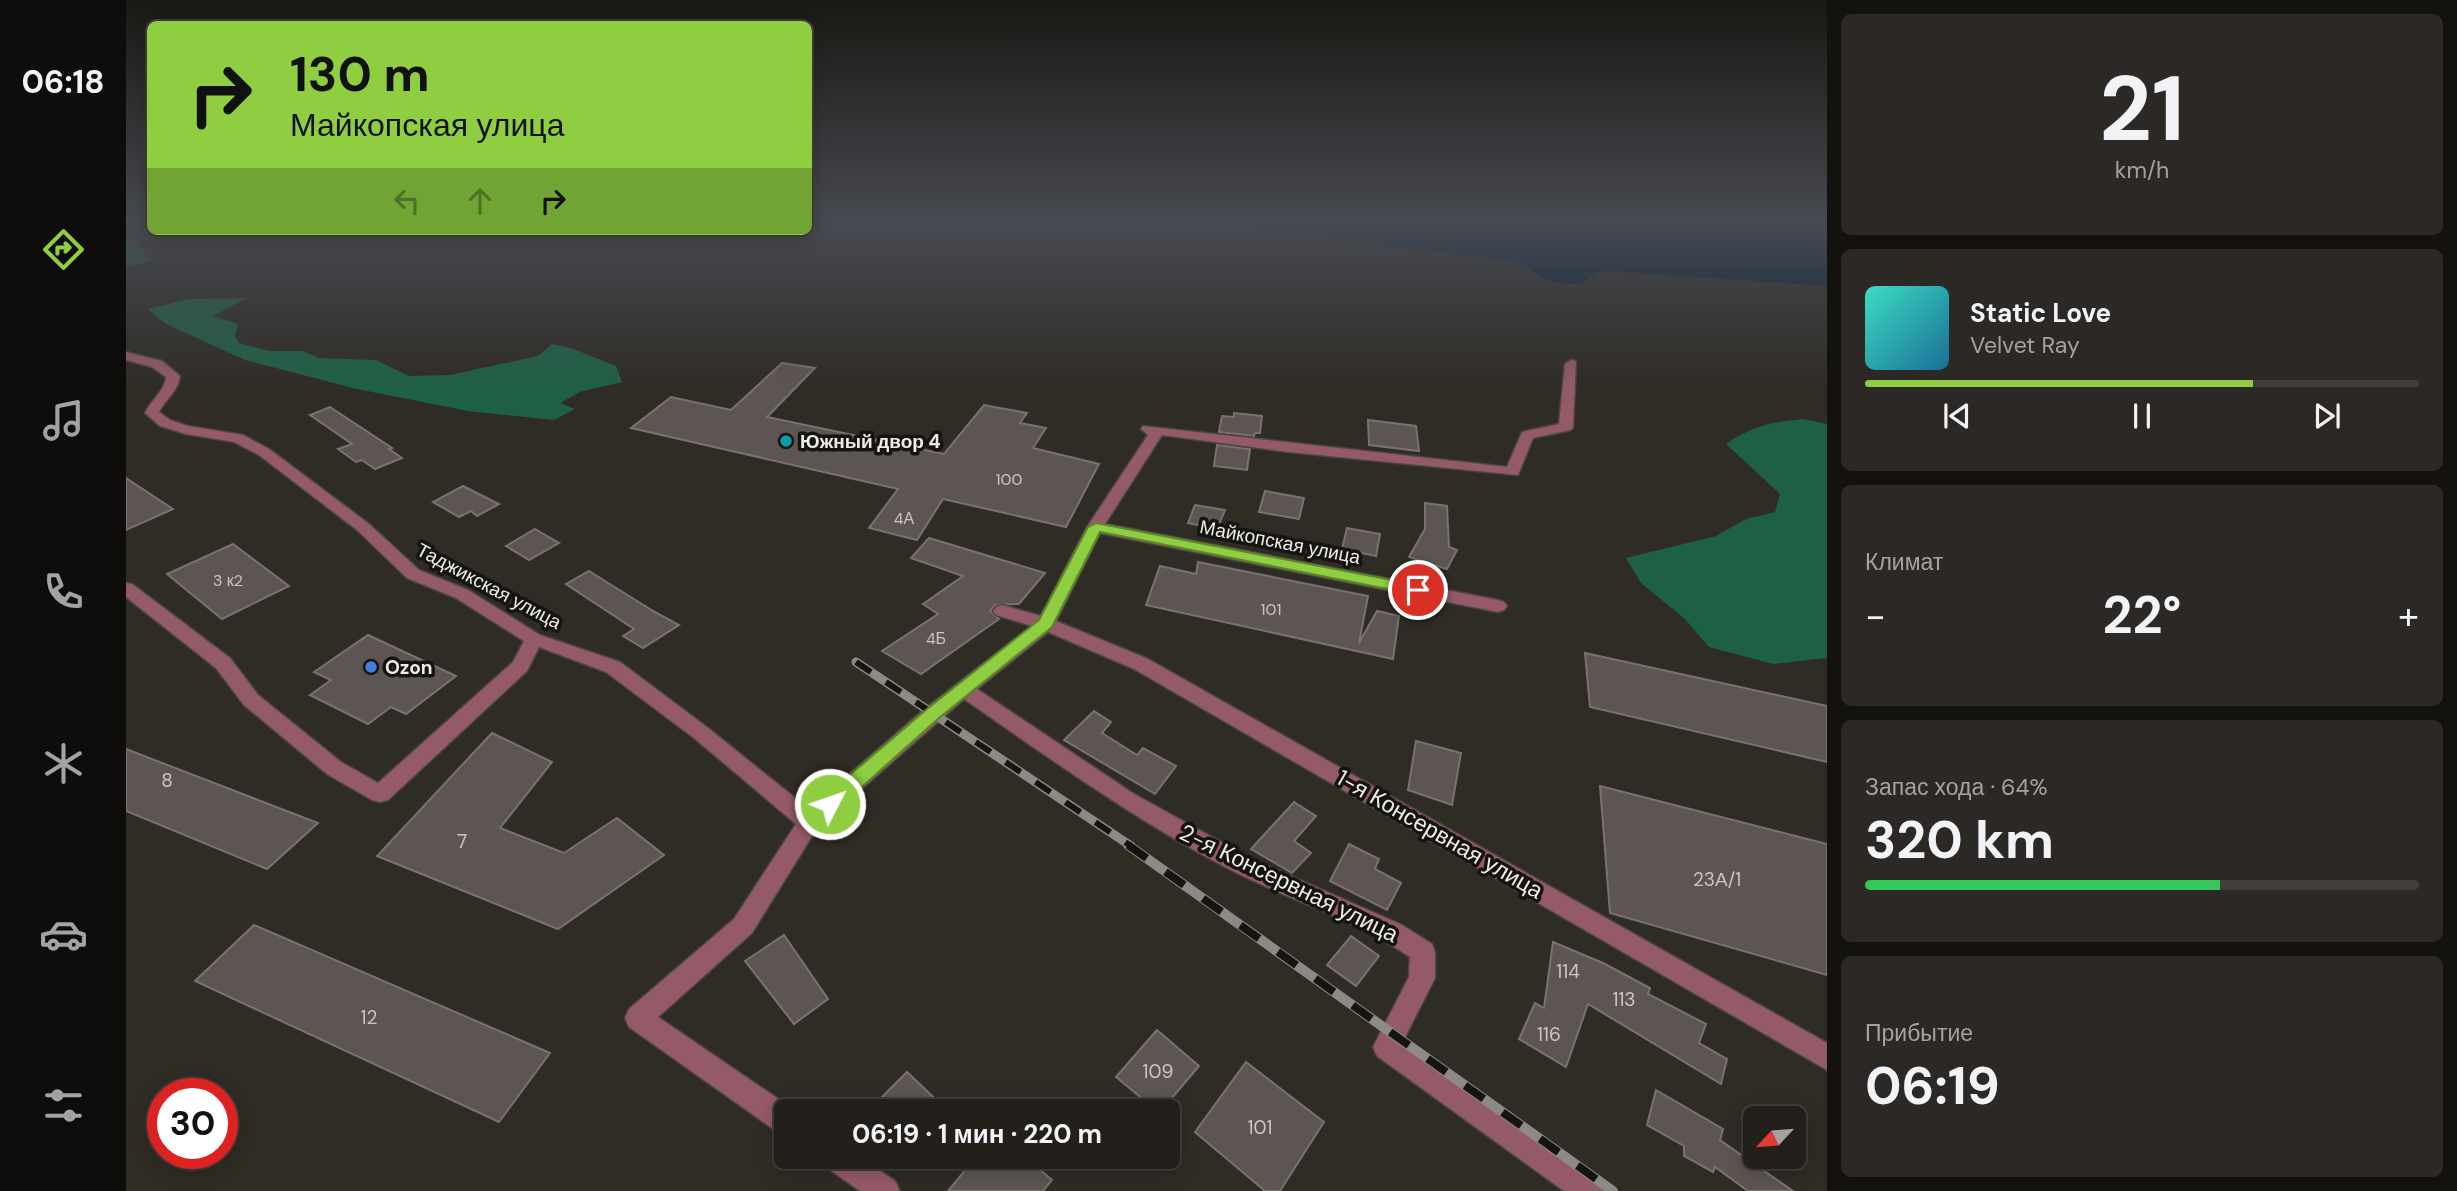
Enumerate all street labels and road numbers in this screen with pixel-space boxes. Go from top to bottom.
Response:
street label: Майкопская улица [1198,514,1363,570]
street label: Таджикская улица [412,537,566,635]
street label: 1-я Консервная улица [1331,763,1549,906]
street label: 2-я Консервная улица [1175,817,1404,949]

